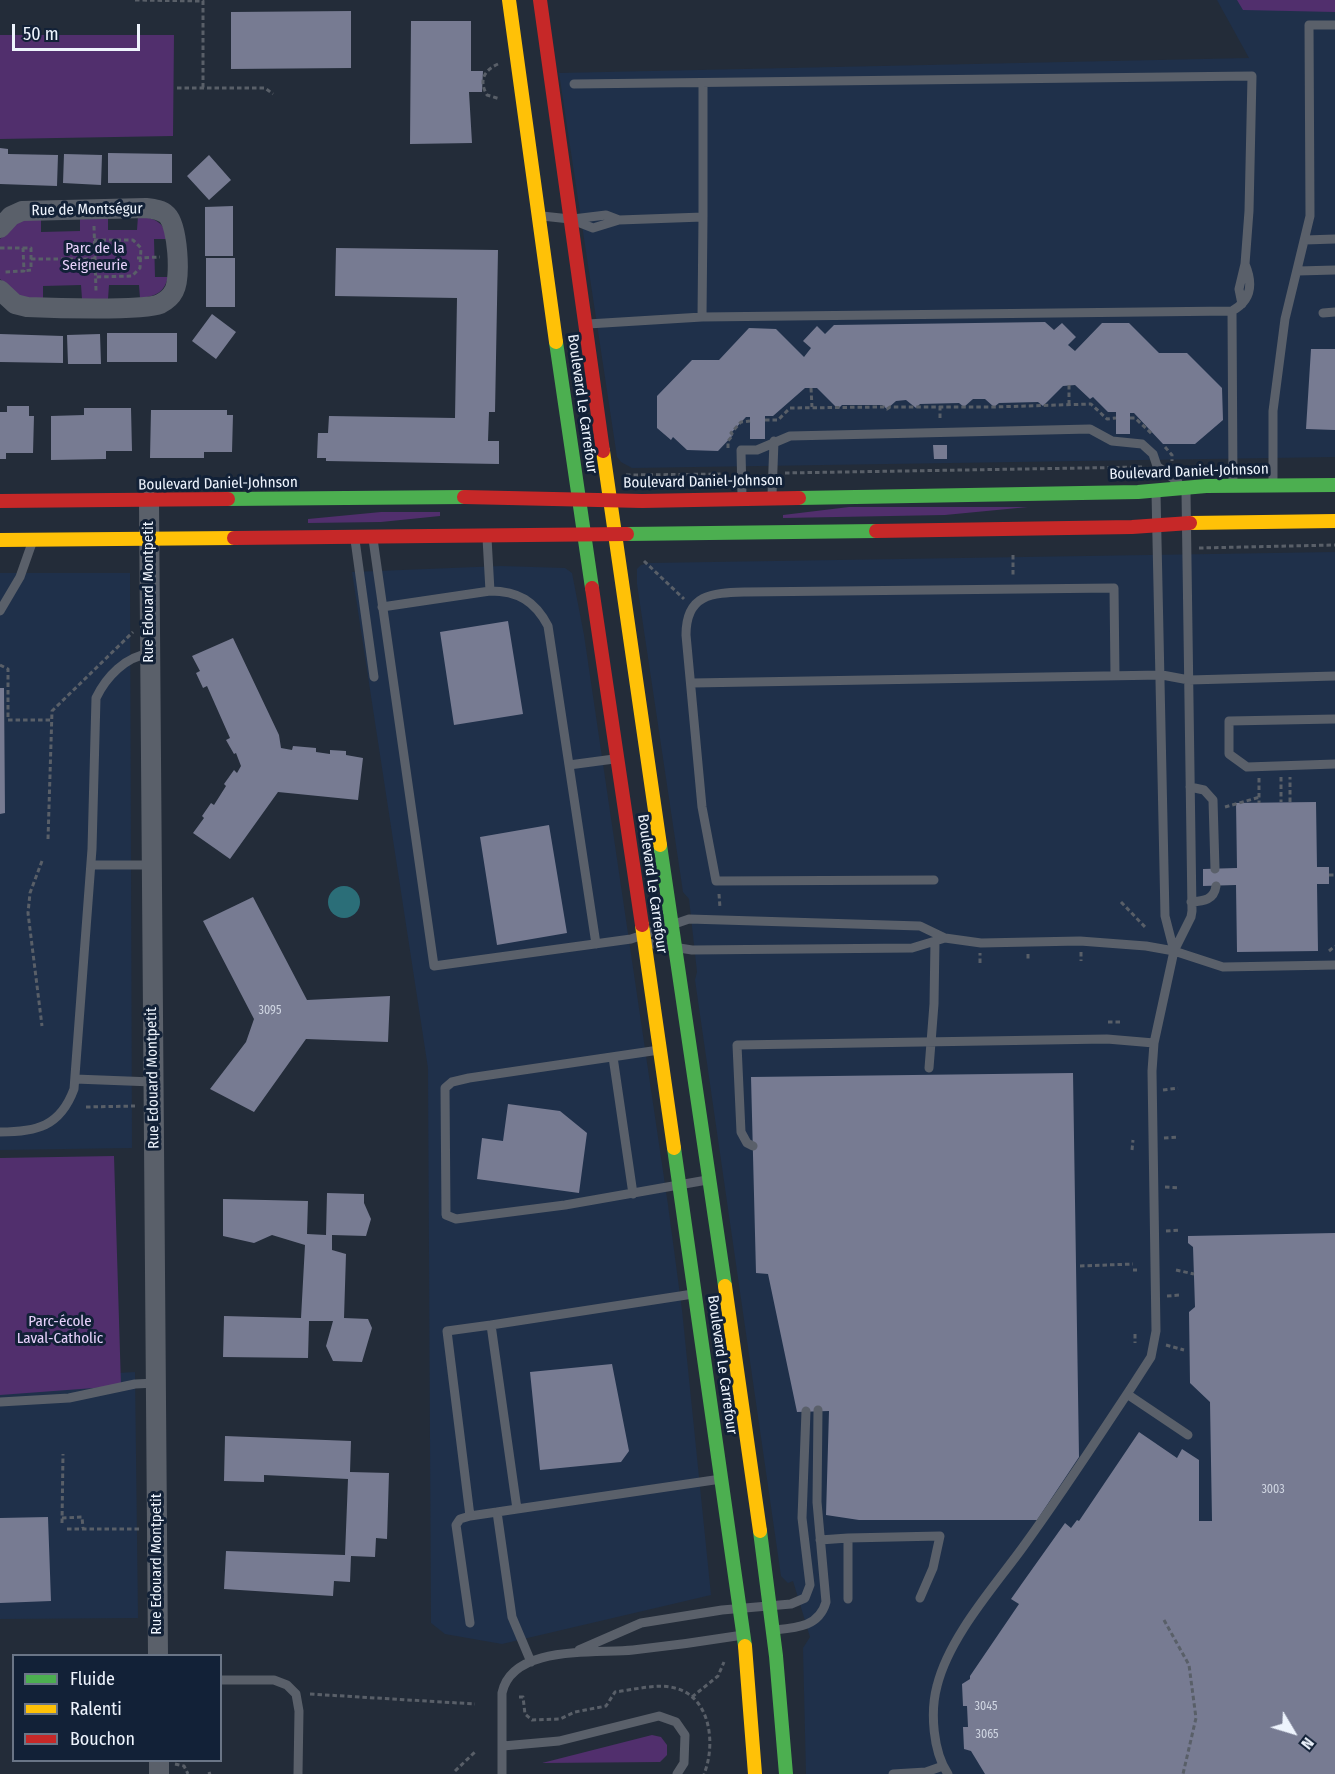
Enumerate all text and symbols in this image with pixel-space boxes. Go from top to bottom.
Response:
scale bar [15,12,142,50]
text: 50 m [23,23,59,45]
street label: Rue de Montségur [31,200,143,220]
park label: Parc de la Seigneurie [62,240,128,275]
street label: Boulevard Le Carrefour [563,333,601,475]
street label: Boulevard Daniel-Johnson [1109,460,1269,484]
street label: Boulevard Daniel-Johnson [623,472,783,492]
street label: Boulevard Daniel-Johnson [138,474,298,494]
street label: Rue Edouard Montpetit [140,521,158,663]
street label: Boulevard Le Carrefour [633,813,671,955]
house number: 3095 [259,1004,281,1018]
street label: Rue Edouard Montpetit [143,1007,163,1149]
street label: Boulevard Le Carrefour [703,1294,741,1436]
park label: Parc-école Laval-Catholic [17,1313,103,1348]
house number: 3003 [1261,1483,1285,1497]
street label: Rue Edouard Montpetit [148,1493,166,1635]
legend [12,1654,222,1762]
text: Fluide [70,1668,115,1690]
text: Ralenti [70,1698,122,1720]
house number: 3045 [975,1700,997,1714]
north arrow [1263,1702,1323,1762]
text: Bouchon [70,1728,135,1750]
house number: 3065 [975,1728,999,1742]
text: N [1297,1734,1318,1753]

